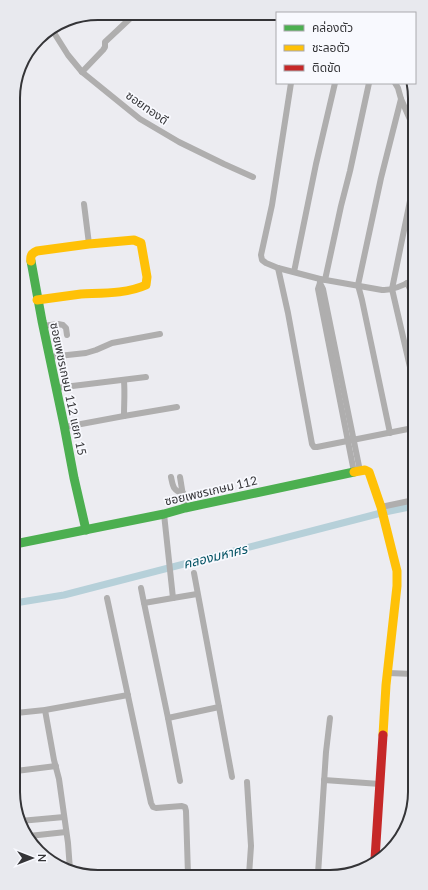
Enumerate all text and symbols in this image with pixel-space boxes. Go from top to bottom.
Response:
legend [276,12,416,84]
text: คล่องตัว [312,20,353,35]
text: ชะลอตัว [312,40,350,55]
text: ติดขัด [312,60,341,75]
street label: ซอยทองดี [123,87,172,128]
street label: ซอยเพชรเกษม 112 แยก 15 [47,321,90,457]
street label: ซอยเพชรเกษม 112 [163,473,259,508]
water label: คลองมหาศร [181,540,250,572]
north arrow [12,838,52,878]
text: N [36,854,49,862]

